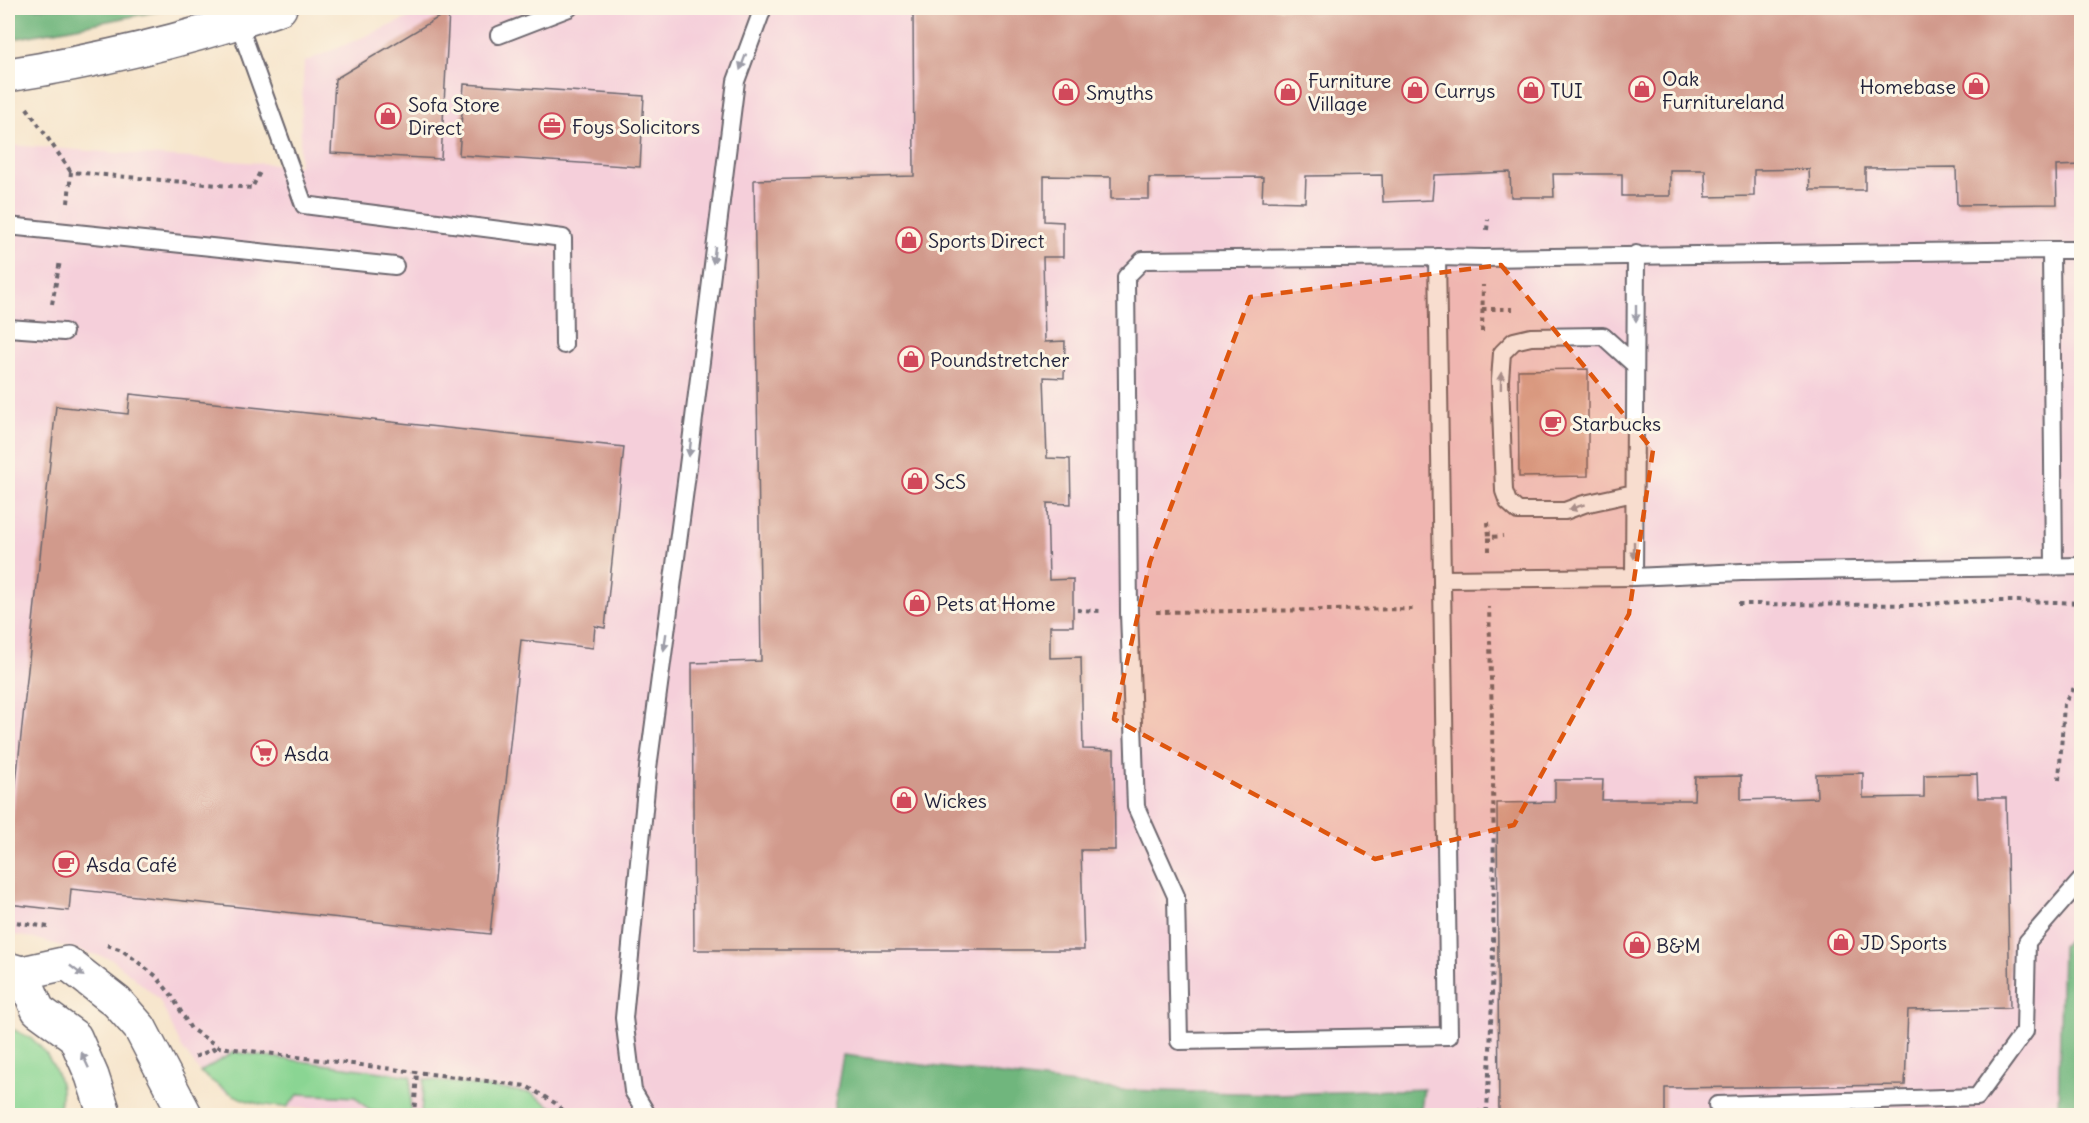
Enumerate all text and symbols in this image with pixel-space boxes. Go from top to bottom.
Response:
one-way arrow [737,53,747,71]
place label: Oak Furnitureland [1662,66,1785,114]
place label: Furniture Village [1308,68,1391,116]
shop icon: Homebase [1961,71,1991,101]
shop icon: Oak Furnitureland [1627,74,1657,104]
place label: Homebase [1860,74,1956,99]
shop icon: Currys [1400,75,1430,105]
shop icon: TUI [1516,75,1546,105]
shop icon: Smyths [1051,77,1081,107]
shop icon: Furniture Village [1273,77,1303,107]
place label: Currys [1434,78,1495,103]
place label: TUI [1550,78,1583,103]
place label: Smyths [1086,80,1153,105]
place label: Sofa Store Direct [408,92,500,140]
shop icon: Sofa Store Direct [373,101,403,131]
office icon: Foys Solicitors [537,111,567,141]
place label: Foys Solicitors [572,114,700,139]
shop icon: Sports Direct [894,225,924,255]
place label: Sports Direct [928,228,1045,253]
one-way arrow [709,245,719,264]
one-way arrow [1631,303,1640,322]
shop icon: Poundstretcher [896,344,926,374]
place label: Poundstretcher [930,347,1069,372]
one-way arrow [1496,372,1506,391]
cafe icon: Starbucks [1538,408,1568,438]
place label: Starbucks [1572,411,1661,436]
one-way arrow [685,439,695,458]
shop icon: ScS [900,466,930,496]
place label: ScS [934,469,966,494]
one-way arrow [1568,502,1586,512]
one-way arrow [1629,540,1639,559]
shop icon: Pets at Home [902,588,932,618]
place label: Pets at Home [936,591,1055,616]
one-way arrow [660,632,669,651]
supermarket icon: Asda [249,738,279,768]
place label: Asda [284,741,329,766]
shop icon: Wickes [889,785,919,815]
place label: Wickes [924,788,987,813]
cafe icon: Asda Café [51,849,81,879]
place label: Asda Café [86,852,177,877]
shop icon: JD Sports [1826,927,1856,957]
shop icon: B&M [1622,930,1652,960]
place label: JD Sports [1860,930,1947,955]
place label: B&M [1656,933,1701,958]
one-way arrow [69,965,85,978]
one-way arrow [80,1051,90,1069]

